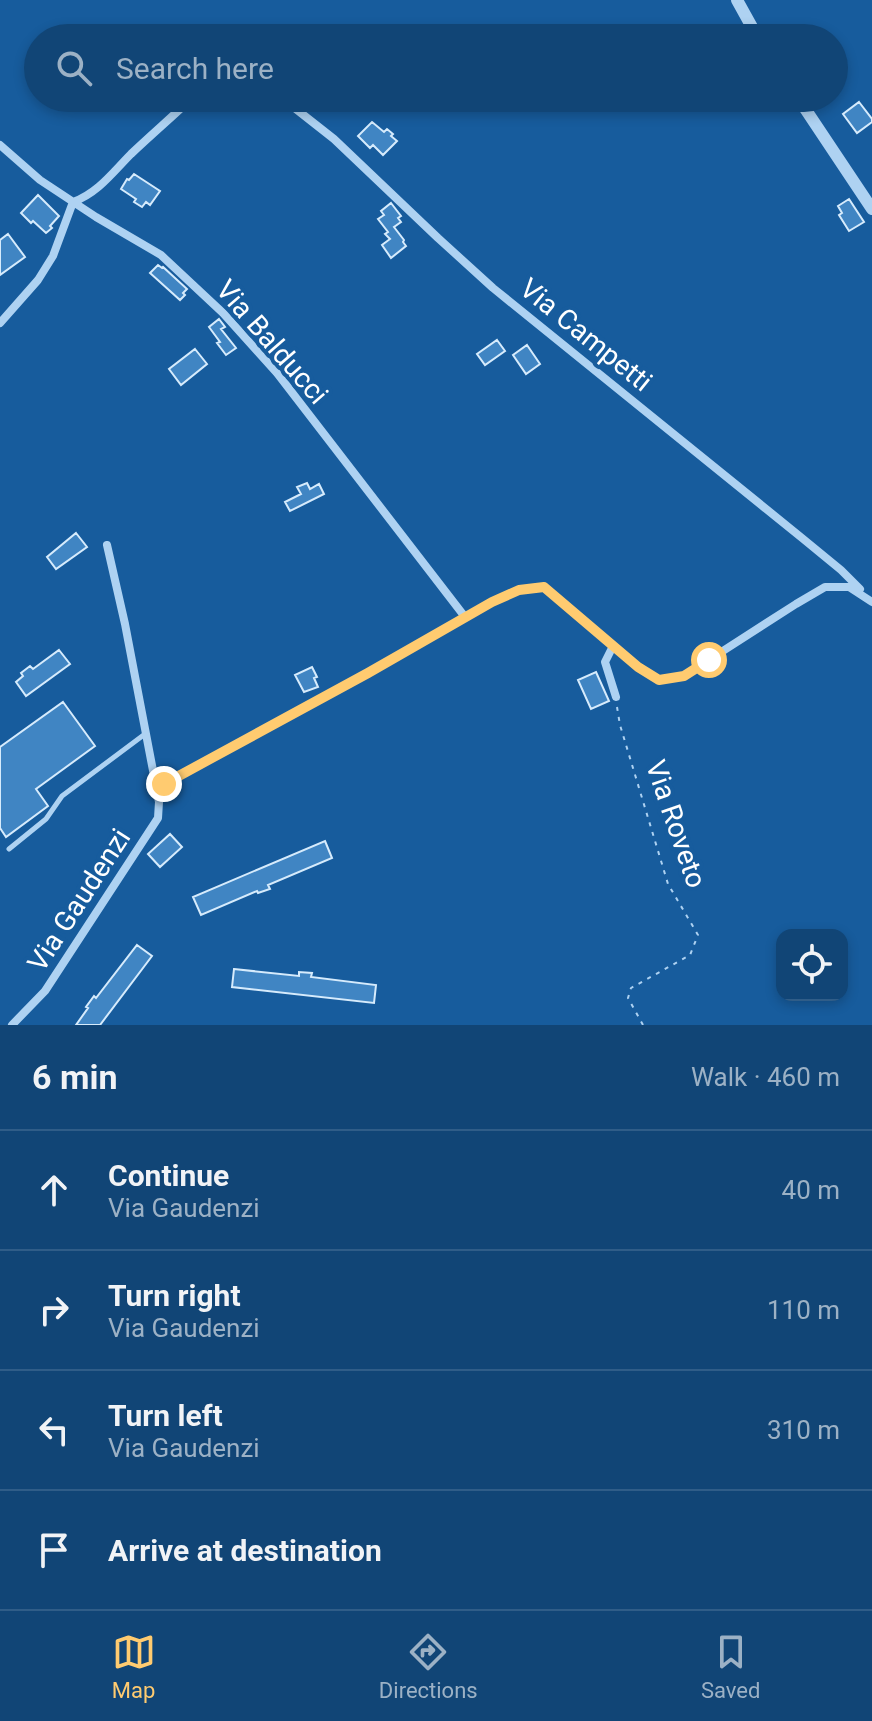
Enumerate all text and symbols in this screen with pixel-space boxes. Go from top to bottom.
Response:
search box [24,24,848,112]
icon: search [52,46,96,90]
text: Search here [116,51,274,86]
street label: Via Campetti [513,272,659,398]
street label: Via Balducci [209,273,335,411]
route start [691,642,727,678]
street label: Via Roveto [639,756,713,892]
route end [146,766,182,802]
street label: Via Gaudenzi [21,823,137,977]
map controls [776,929,848,1001]
button: locate [776,929,848,1001]
text: 6 min [32,1057,117,1097]
text: Walk · 460 m [691,1062,840,1092]
text: Continue [108,1158,229,1193]
icon: ahead [32,1168,76,1212]
text: 40 m [782,1175,840,1205]
text: Via Gaudenzi [108,1193,260,1223]
text: Turn right [108,1278,241,1313]
icon: right [32,1288,76,1332]
text: 110 m [767,1295,840,1325]
text: Via Gaudenzi [108,1313,260,1343]
text: Turn left [108,1398,223,1433]
icon: left [32,1408,76,1452]
text: 310 m [767,1415,840,1445]
text: Via Gaudenzi [108,1433,260,1463]
icon: arrive [32,1528,76,1572]
text: Arrive at destination [108,1533,382,1568]
tab: Map [112,1630,156,1703]
tab: Directions [379,1630,478,1703]
tab: Saved [701,1630,760,1703]

